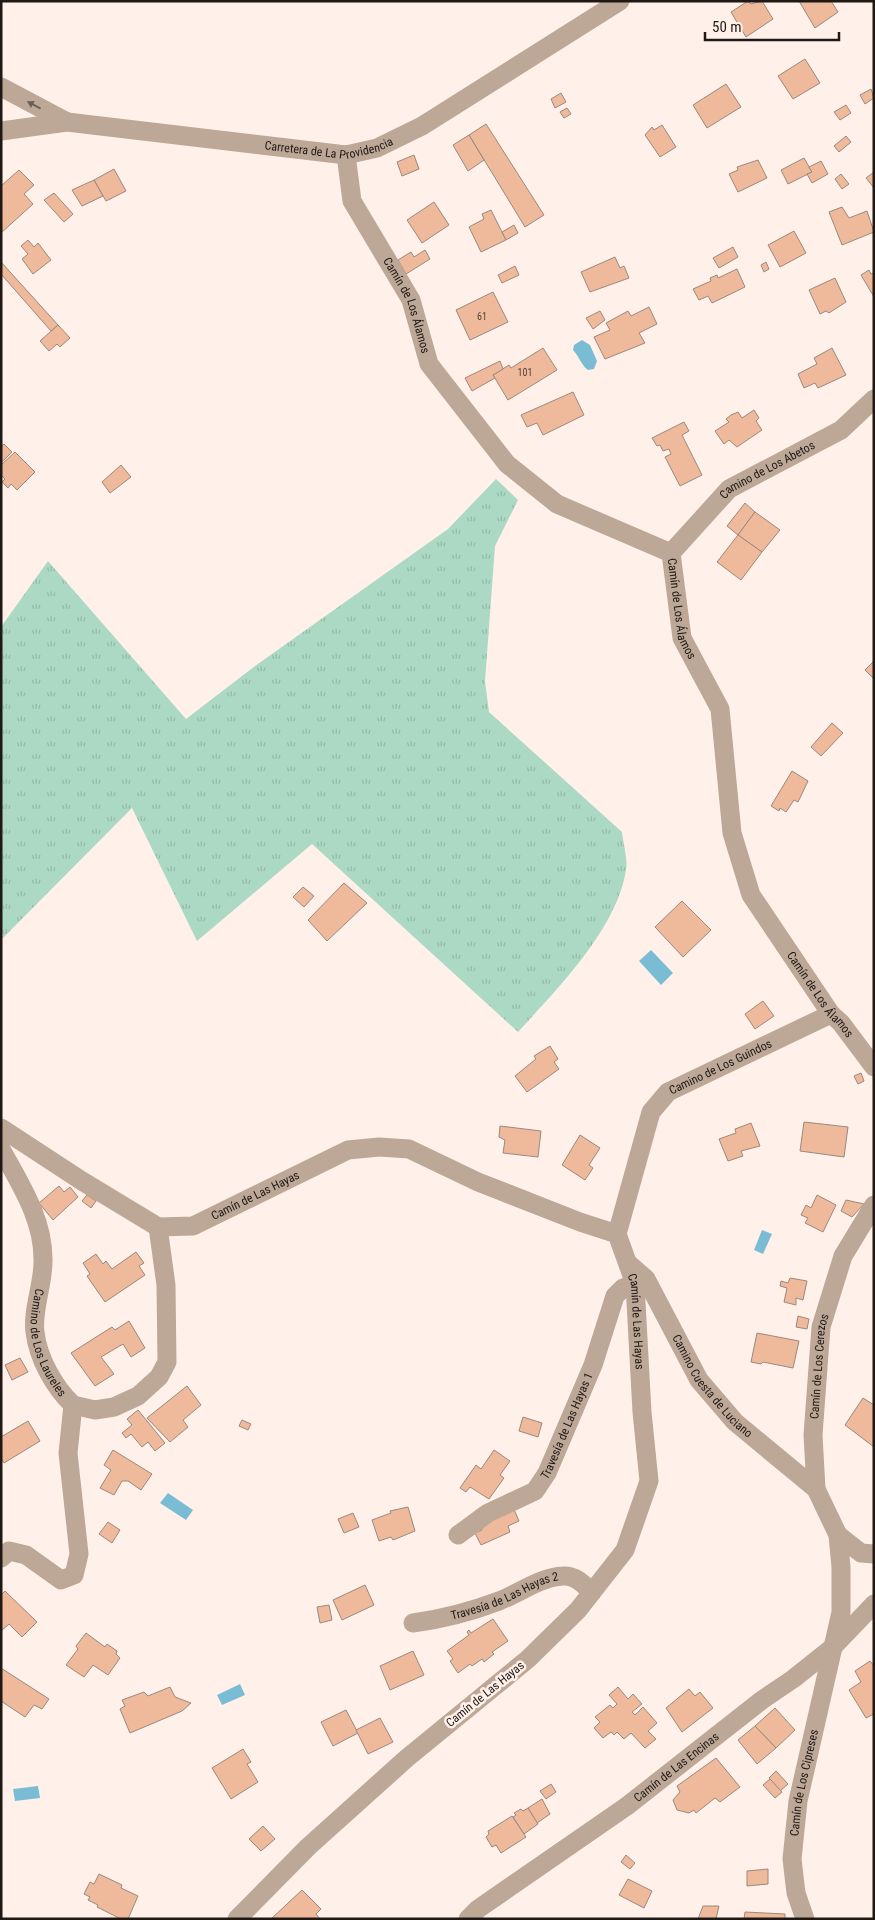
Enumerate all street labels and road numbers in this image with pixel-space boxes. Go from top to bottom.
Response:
street label: Carretera de La Providencia [264,134,396,162]
street label: Camín de Los Álamos [380,255,433,355]
street label: Camino de Los Abetos [717,438,817,502]
street label: Camín de Los Álamos [665,557,699,662]
street label: Camín de Los Álamos [784,949,856,1040]
street label: Camino de Los Guindos [667,1036,774,1097]
street label: Camín de Las Hayas [209,1168,302,1223]
street label: Camín de Las Hayas [625,1272,647,1370]
street label: Camino de Los Laureles [27,1287,69,1399]
street label: Camín de Los Cerezos [807,1312,832,1419]
street label: Camino Cuesta de Luciano [669,1332,755,1440]
street label: Travesía de Las Hayas 1 [538,1370,596,1482]
street label: Travesía de Las Hayas 2 [449,1569,559,1623]
street label: Camín de Las Hayas [443,1658,527,1730]
street label: Camín de Los Cipreses [787,1728,821,1837]
street label: Camín de Las Encinas [631,1730,722,1805]

